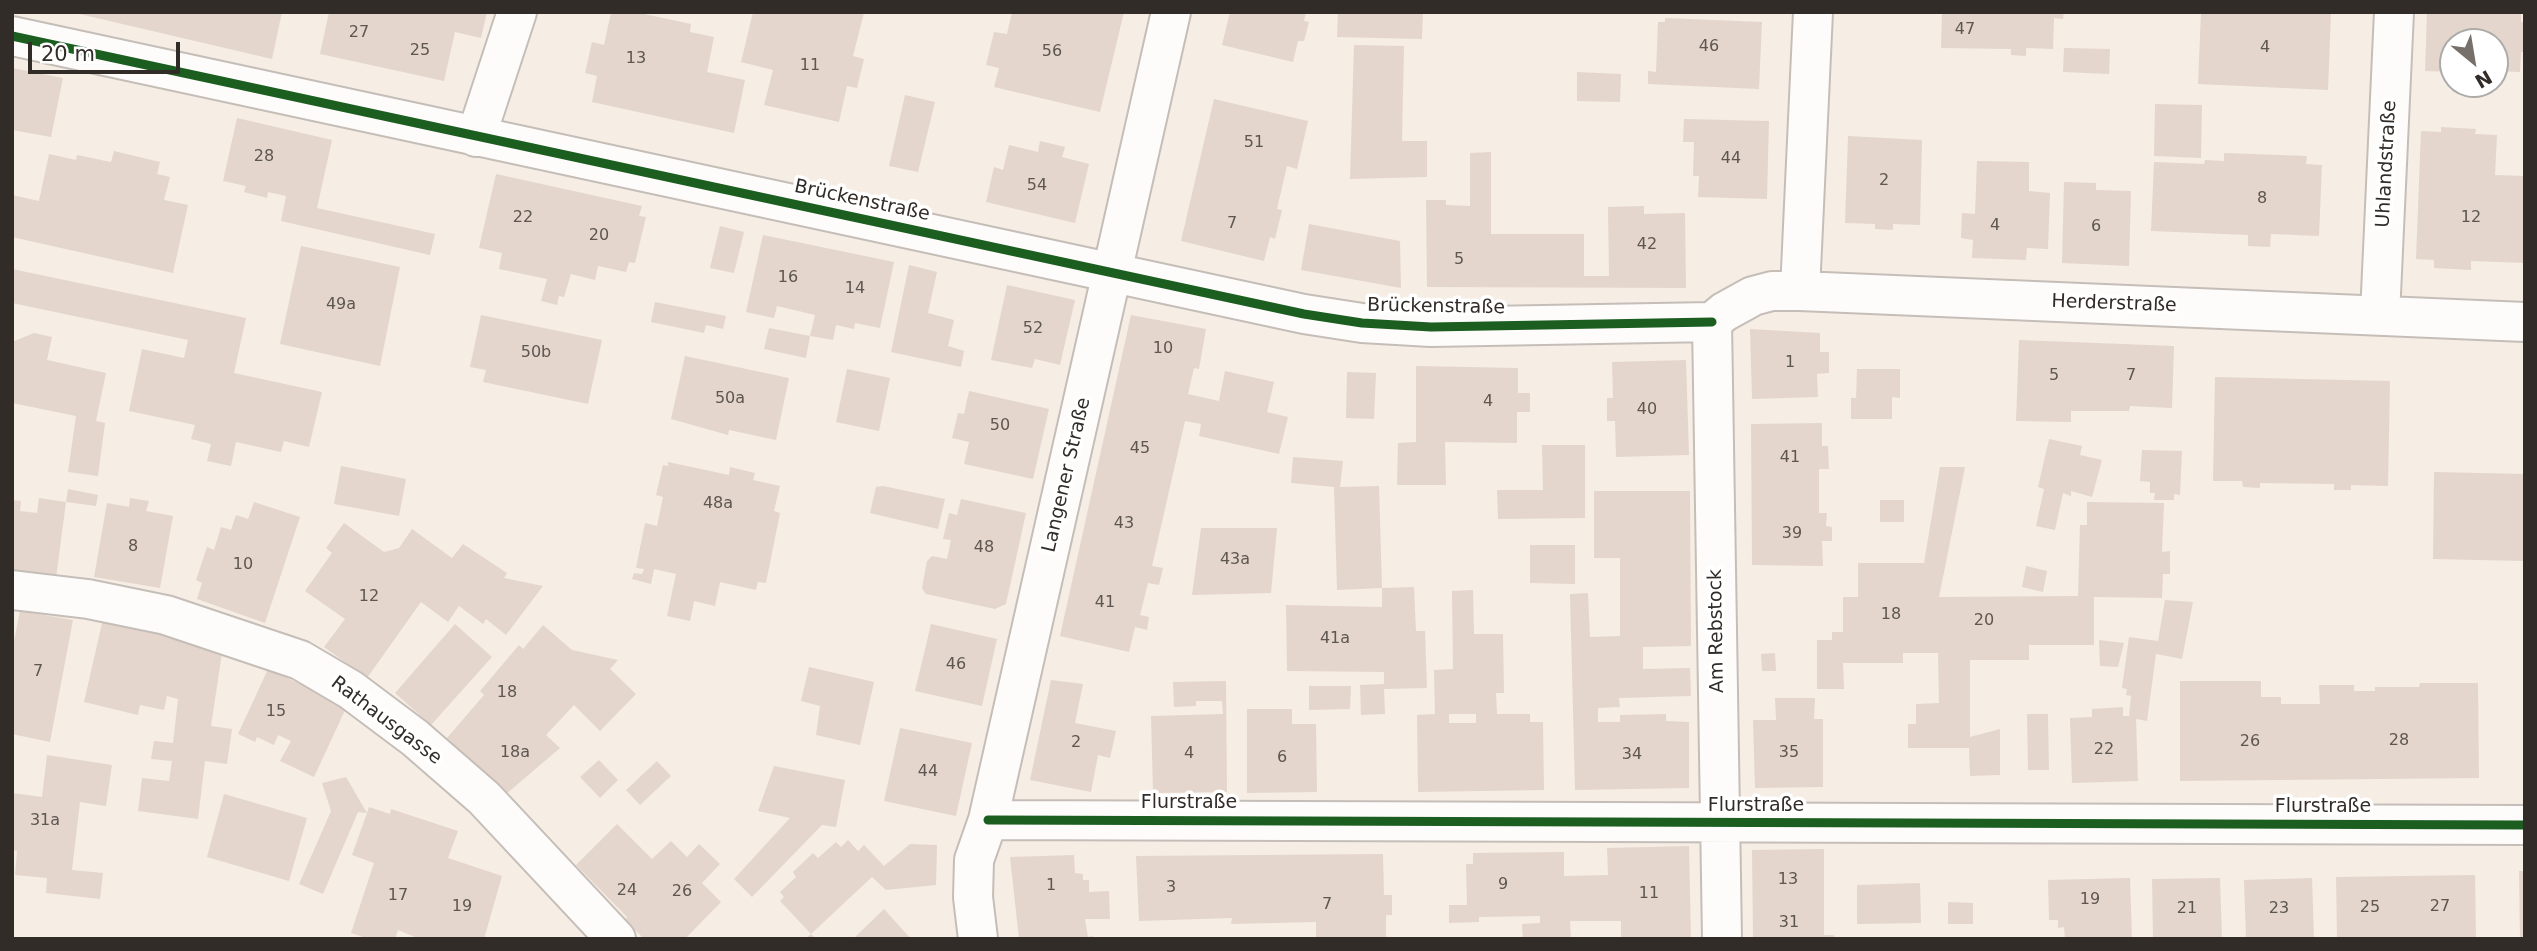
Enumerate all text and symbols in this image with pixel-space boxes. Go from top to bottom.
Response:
house number: 47 [1955,20,1975,40]
house number: 27 [349,23,369,43]
scale bar [32,28,184,72]
north arrow [2439,28,2509,98]
house number: 46 [1699,37,1719,57]
house number: 4 [2260,38,2270,58]
house number: 25 [410,41,430,61]
text: 20 m [41,42,95,66]
house number: 56 [1042,42,1062,62]
house number: 13 [626,49,646,69]
house number: 11 [800,56,820,76]
text: N [2471,66,2496,93]
street label: Uhlandstraße [2372,100,2402,228]
house number: 51 [1244,133,1264,153]
house number: 28 [254,147,274,167]
house number: 44 [1721,149,1741,169]
house number: 2 [1879,171,1889,191]
street label: Brückenstraße [792,176,932,226]
house number: 54 [1027,176,1047,196]
house number: 8 [2257,189,2267,209]
house number: 22 [513,208,533,228]
house number: 12 [2461,208,2481,228]
house number: 7 [1227,214,1237,234]
house number: 4 [1990,216,2000,236]
house number: 6 [2091,217,2101,237]
house number: 20 [589,226,609,246]
house number: 42 [1637,235,1657,255]
house number: 5 [1454,250,1464,270]
house number: 16 [778,268,798,288]
house number: 14 [845,279,865,299]
street label: Herderstraße [2051,290,2177,318]
street label: Brückenstraße [1367,294,1505,320]
house number: 49a [326,295,356,315]
house number: 52 [1023,319,1043,339]
house number: 10 [1153,339,1173,359]
house number: 50b [521,343,551,363]
house number: 1 [1785,353,1795,373]
house number: 5 [2049,366,2059,386]
house number: 7 [2126,366,2136,386]
house number: 50a [715,389,745,409]
house number: 4 [1483,392,1493,412]
street label: Langener Straße [1038,395,1096,555]
house number: 40 [1637,400,1657,420]
house number: 50 [990,416,1010,436]
house number: 45 [1130,439,1150,459]
house number: 41 [1780,448,1800,468]
house number: 48a [703,494,733,514]
house number: 43 [1114,514,1134,534]
house number: 39 [1782,524,1802,544]
house number: 8 [128,537,138,557]
house number: 48 [974,538,994,558]
house number: 43a [1220,550,1250,570]
house number: 10 [233,555,253,575]
street label: Am Rebstock [1705,569,1729,693]
house number: 12 [359,587,379,607]
house number: 41 [1095,593,1115,613]
house number: 18 [1881,605,1901,625]
house number: 20 [1974,611,1994,631]
house number: 41a [1320,629,1350,649]
house number: 46 [946,655,966,675]
house number: 7 [33,662,43,682]
street label: Rathausgasse [326,672,446,770]
house number: 18 [497,683,517,703]
house number: 15 [266,702,286,722]
house number: 28 [2389,731,2409,751]
house number: 26 [2240,732,2260,752]
house number: 2 [1071,733,1081,753]
house number: 22 [2094,740,2114,760]
house number: 18a [500,743,530,763]
house number: 35 [1779,743,1799,763]
house number: 4 [1184,744,1194,764]
house number: 34 [1622,745,1642,765]
house number: 6 [1277,748,1287,768]
house number: 44 [918,762,938,782]
street label: Flurstraße [1141,792,1237,814]
street label: Flurstraße [1708,795,1804,817]
street label: Flurstraße [2275,796,2371,818]
house number: 31a [30,811,60,831]
house number: 13 [1778,870,1798,890]
house number: 9 [1498,875,1508,895]
house number: 1 [1046,876,1056,896]
house number: 3 [1166,878,1176,898]
house number: 24 [617,881,637,901]
house number: 26 [672,882,692,902]
house number: 11 [1639,884,1659,904]
house number: 17 [388,886,408,906]
house number: 19 [2080,890,2100,910]
house number: 7 [1322,895,1332,915]
house number: 19 [452,897,472,917]
house number: 27 [2430,897,2450,917]
house number: 25 [2360,898,2380,918]
house number: 21 [2177,899,2197,919]
house number: 23 [2269,899,2289,919]
house number: 31 [1779,913,1799,933]

